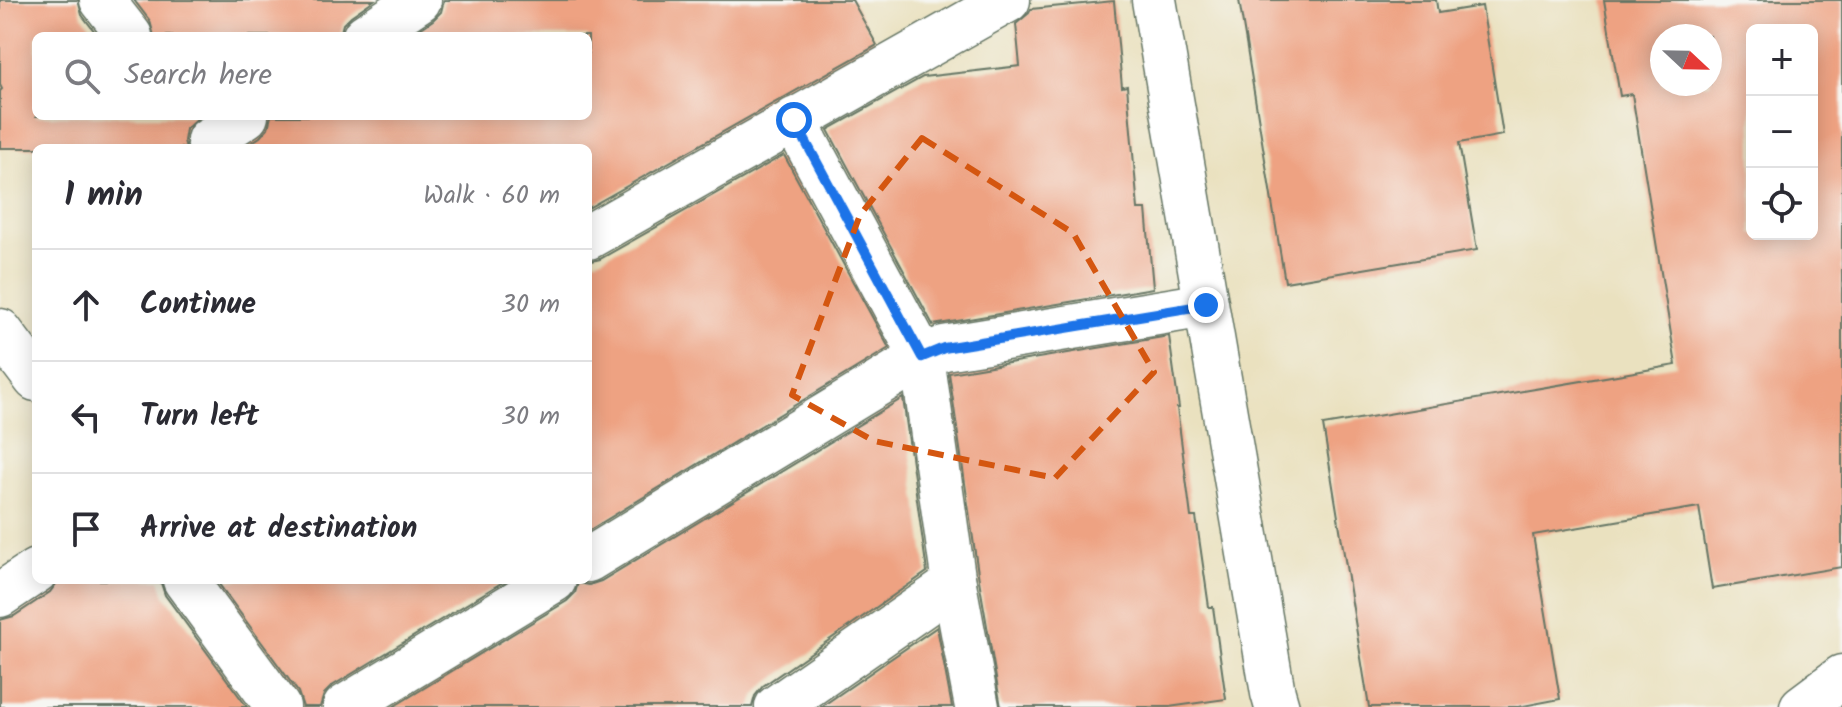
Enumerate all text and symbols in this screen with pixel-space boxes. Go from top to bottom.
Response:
north arrow [1650,24,1722,96]
map controls [1746,24,1818,240]
button: + [1746,24,1818,96]
search box [32,32,592,120]
text: Search here [124,52,272,100]
icon: search [60,54,104,98]
button: − [1746,96,1818,168]
route start [776,102,812,138]
button: locate [1746,168,1818,240]
text: 1 min [64,169,143,223]
text: Walk · 60 m [423,175,560,217]
text: Continue [140,281,256,329]
icon: ahead [64,283,108,327]
text: 30 m [501,284,560,326]
route end [1188,287,1224,323]
text: Turn left [140,393,259,441]
icon: left [64,395,108,439]
text: 30 m [501,396,560,438]
text: Arrive at destination [140,505,417,553]
icon: arrive [64,507,108,551]

